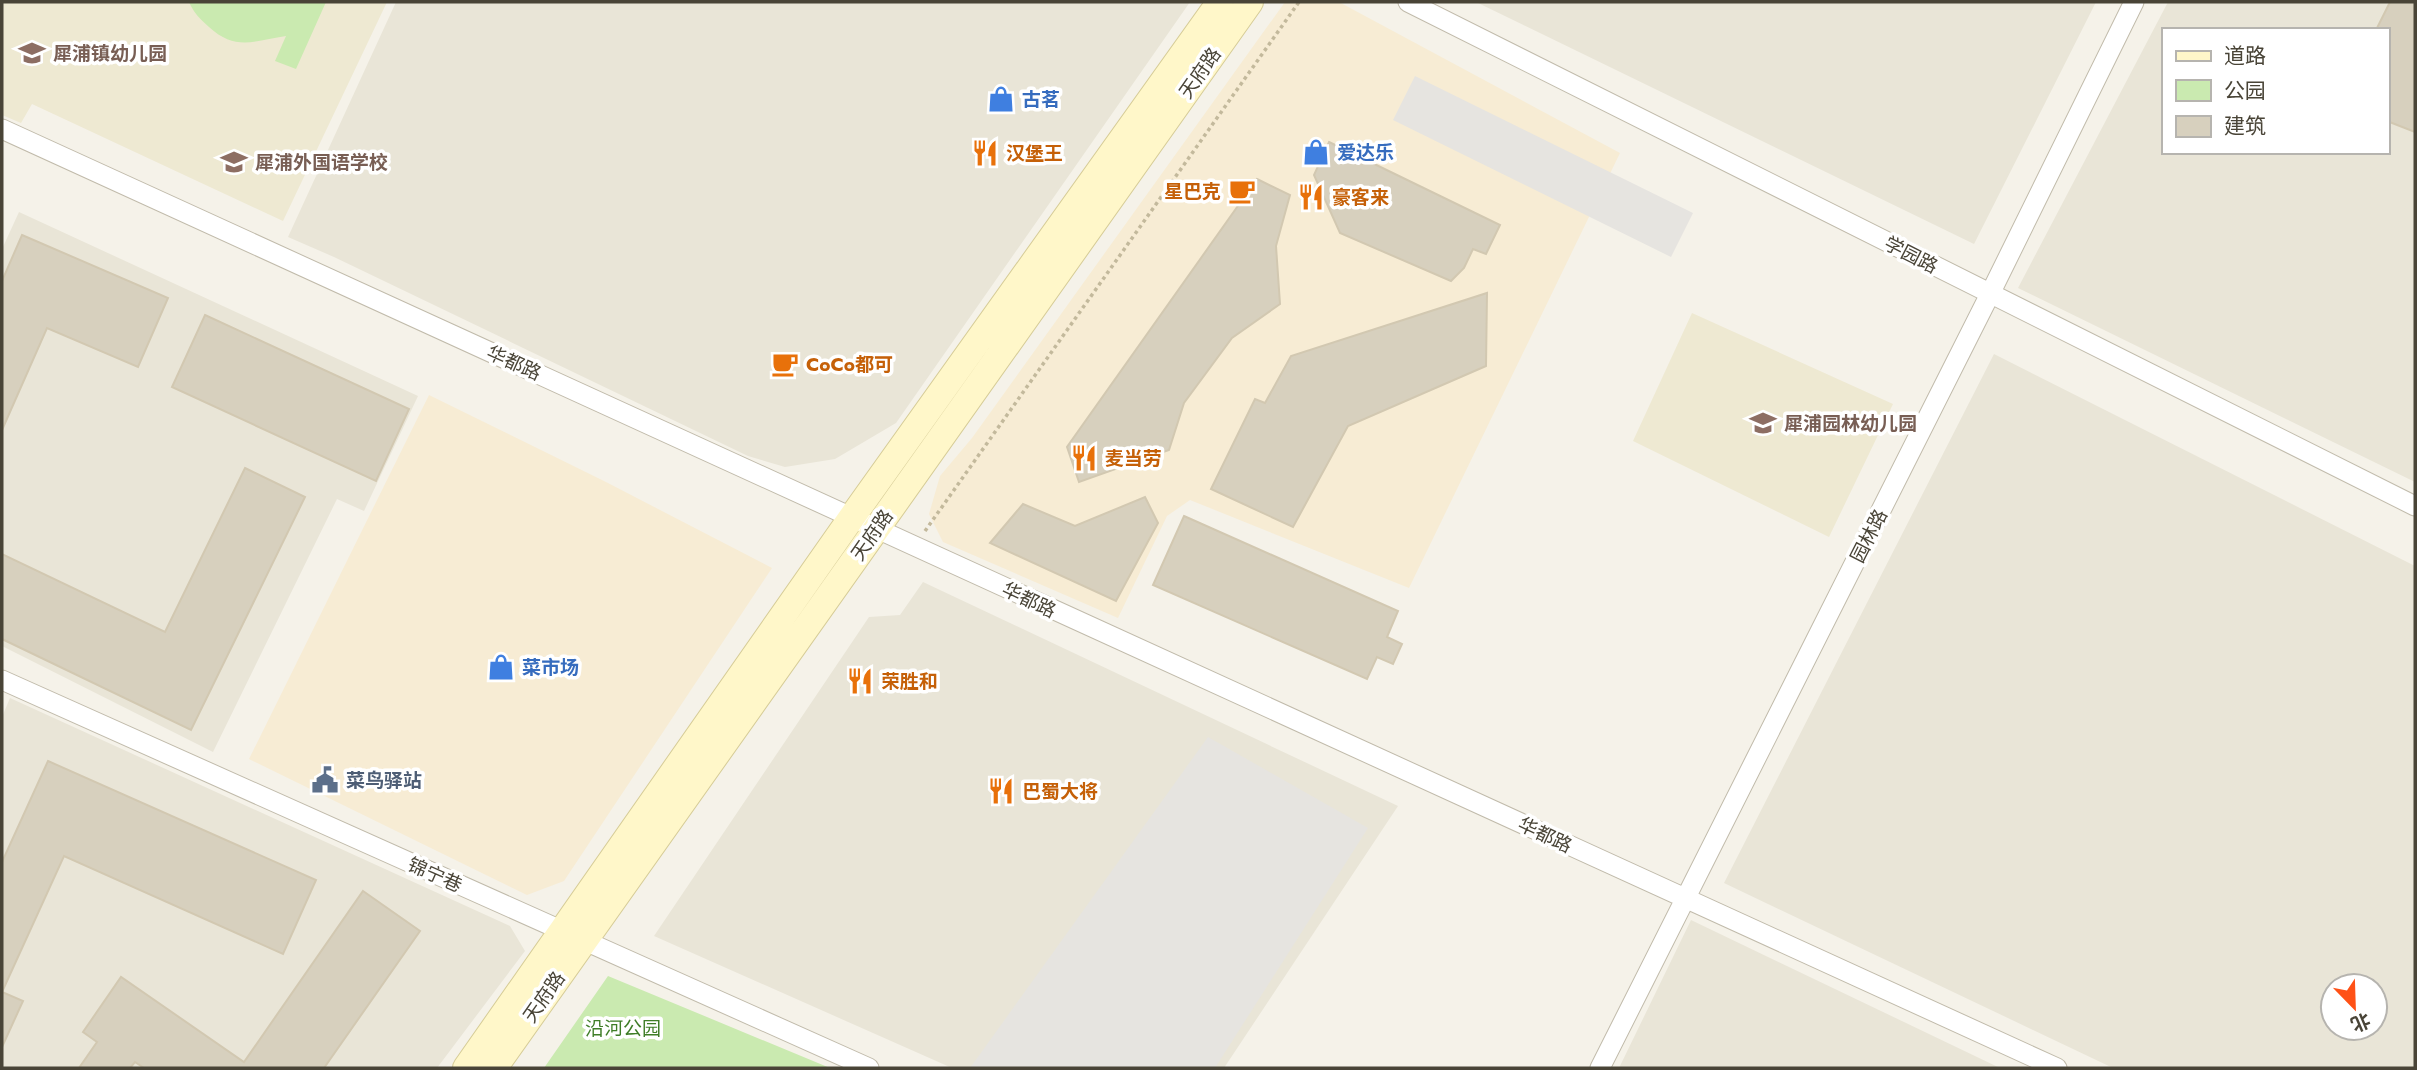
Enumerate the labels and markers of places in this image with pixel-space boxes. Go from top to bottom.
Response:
school or university icon: 犀浦镇幼儿园 [17,38,47,68]
place label: 犀浦镇幼儿园 [53,40,167,67]
shop icon: 古茗 [986,84,1016,114]
place label: 古茗 [1022,86,1060,113]
shop icon: 爱达乐 [1301,137,1331,167]
restaurant icon: 汉堡王 [970,138,1000,168]
place label: 爱达乐 [1337,139,1394,166]
place label: 汉堡王 [1006,140,1063,167]
school or university icon: 犀浦外国语学校 [219,147,249,177]
place label: 犀浦外国语学校 [255,149,388,176]
cafe icon: 星巴克 [1227,176,1257,206]
place label: 星巴克 [1164,178,1221,205]
restaurant icon: 豪客来 [1296,182,1326,212]
place label: 豪客来 [1332,184,1389,211]
cafe icon: CoCo都可 [770,349,800,379]
place label: CoCo都可 [806,351,893,378]
school or university icon: 犀浦园林幼儿园 [1748,408,1778,438]
place label: 犀浦园林幼儿园 [1784,410,1917,437]
restaurant icon: 麦当劳 [1069,443,1099,473]
place label: 麦当劳 [1105,445,1162,472]
shop icon: 菜市场 [486,652,516,682]
place label: 菜市场 [522,654,579,681]
restaurant icon: 荣胜和 [845,666,875,696]
place label: 荣胜和 [881,668,938,695]
public building icon: 菜鸟驿站 [310,765,340,795]
place label: 菜鸟驿站 [346,767,422,794]
restaurant icon: 巴蜀大将 [986,776,1016,806]
place label: 巴蜀大将 [1022,778,1098,805]

